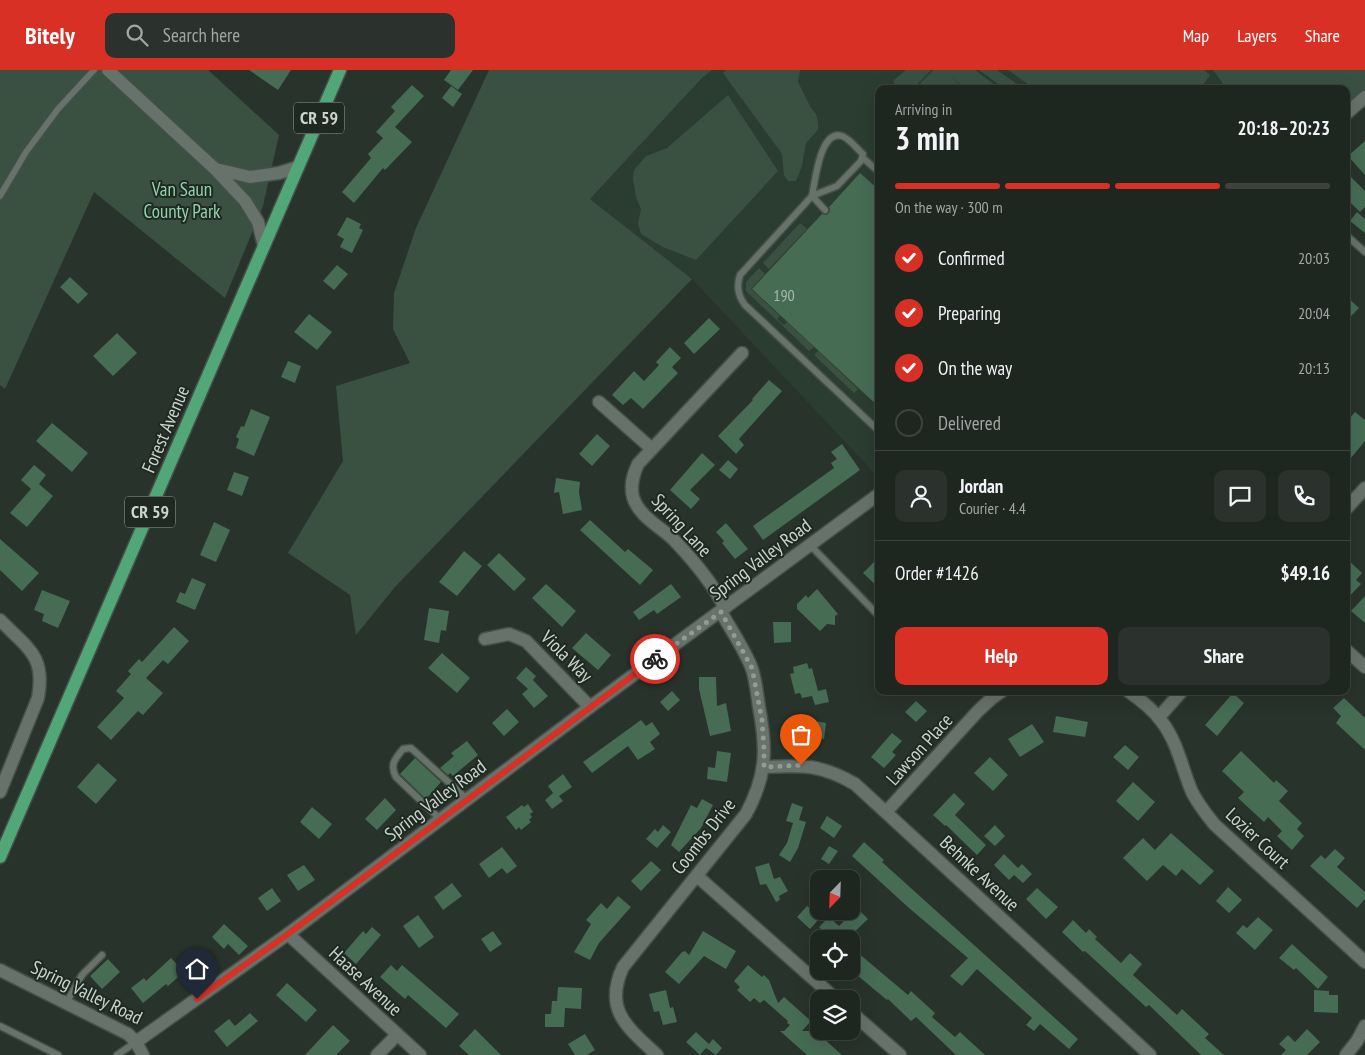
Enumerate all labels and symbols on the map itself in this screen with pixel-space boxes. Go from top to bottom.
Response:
road number: CR 59 [294,102,344,134]
park label: Van Saun County Park [144,177,221,223]
house number: 190 [773,285,795,305]
street label: Forest Avenue [136,382,194,476]
street label: Spring Lane [647,488,717,562]
road number: CR 59 [125,497,175,528]
street label: Spring Valley Road [705,513,815,605]
street label: Viola Way [535,624,599,688]
courier [630,634,680,684]
street label: Lawson Place [881,708,958,790]
pin [780,714,822,765]
street label: Spring Valley Road [380,754,490,846]
street label: Coombs Drive [666,793,740,879]
street label: Lozier Court [1221,802,1295,874]
street label: Behnke Avenue [935,830,1025,916]
north arrow [810,870,860,920]
street label: Haase Avenue [324,941,408,1021]
pin [176,948,218,999]
street label: Spring Valley Road [27,955,147,1029]

